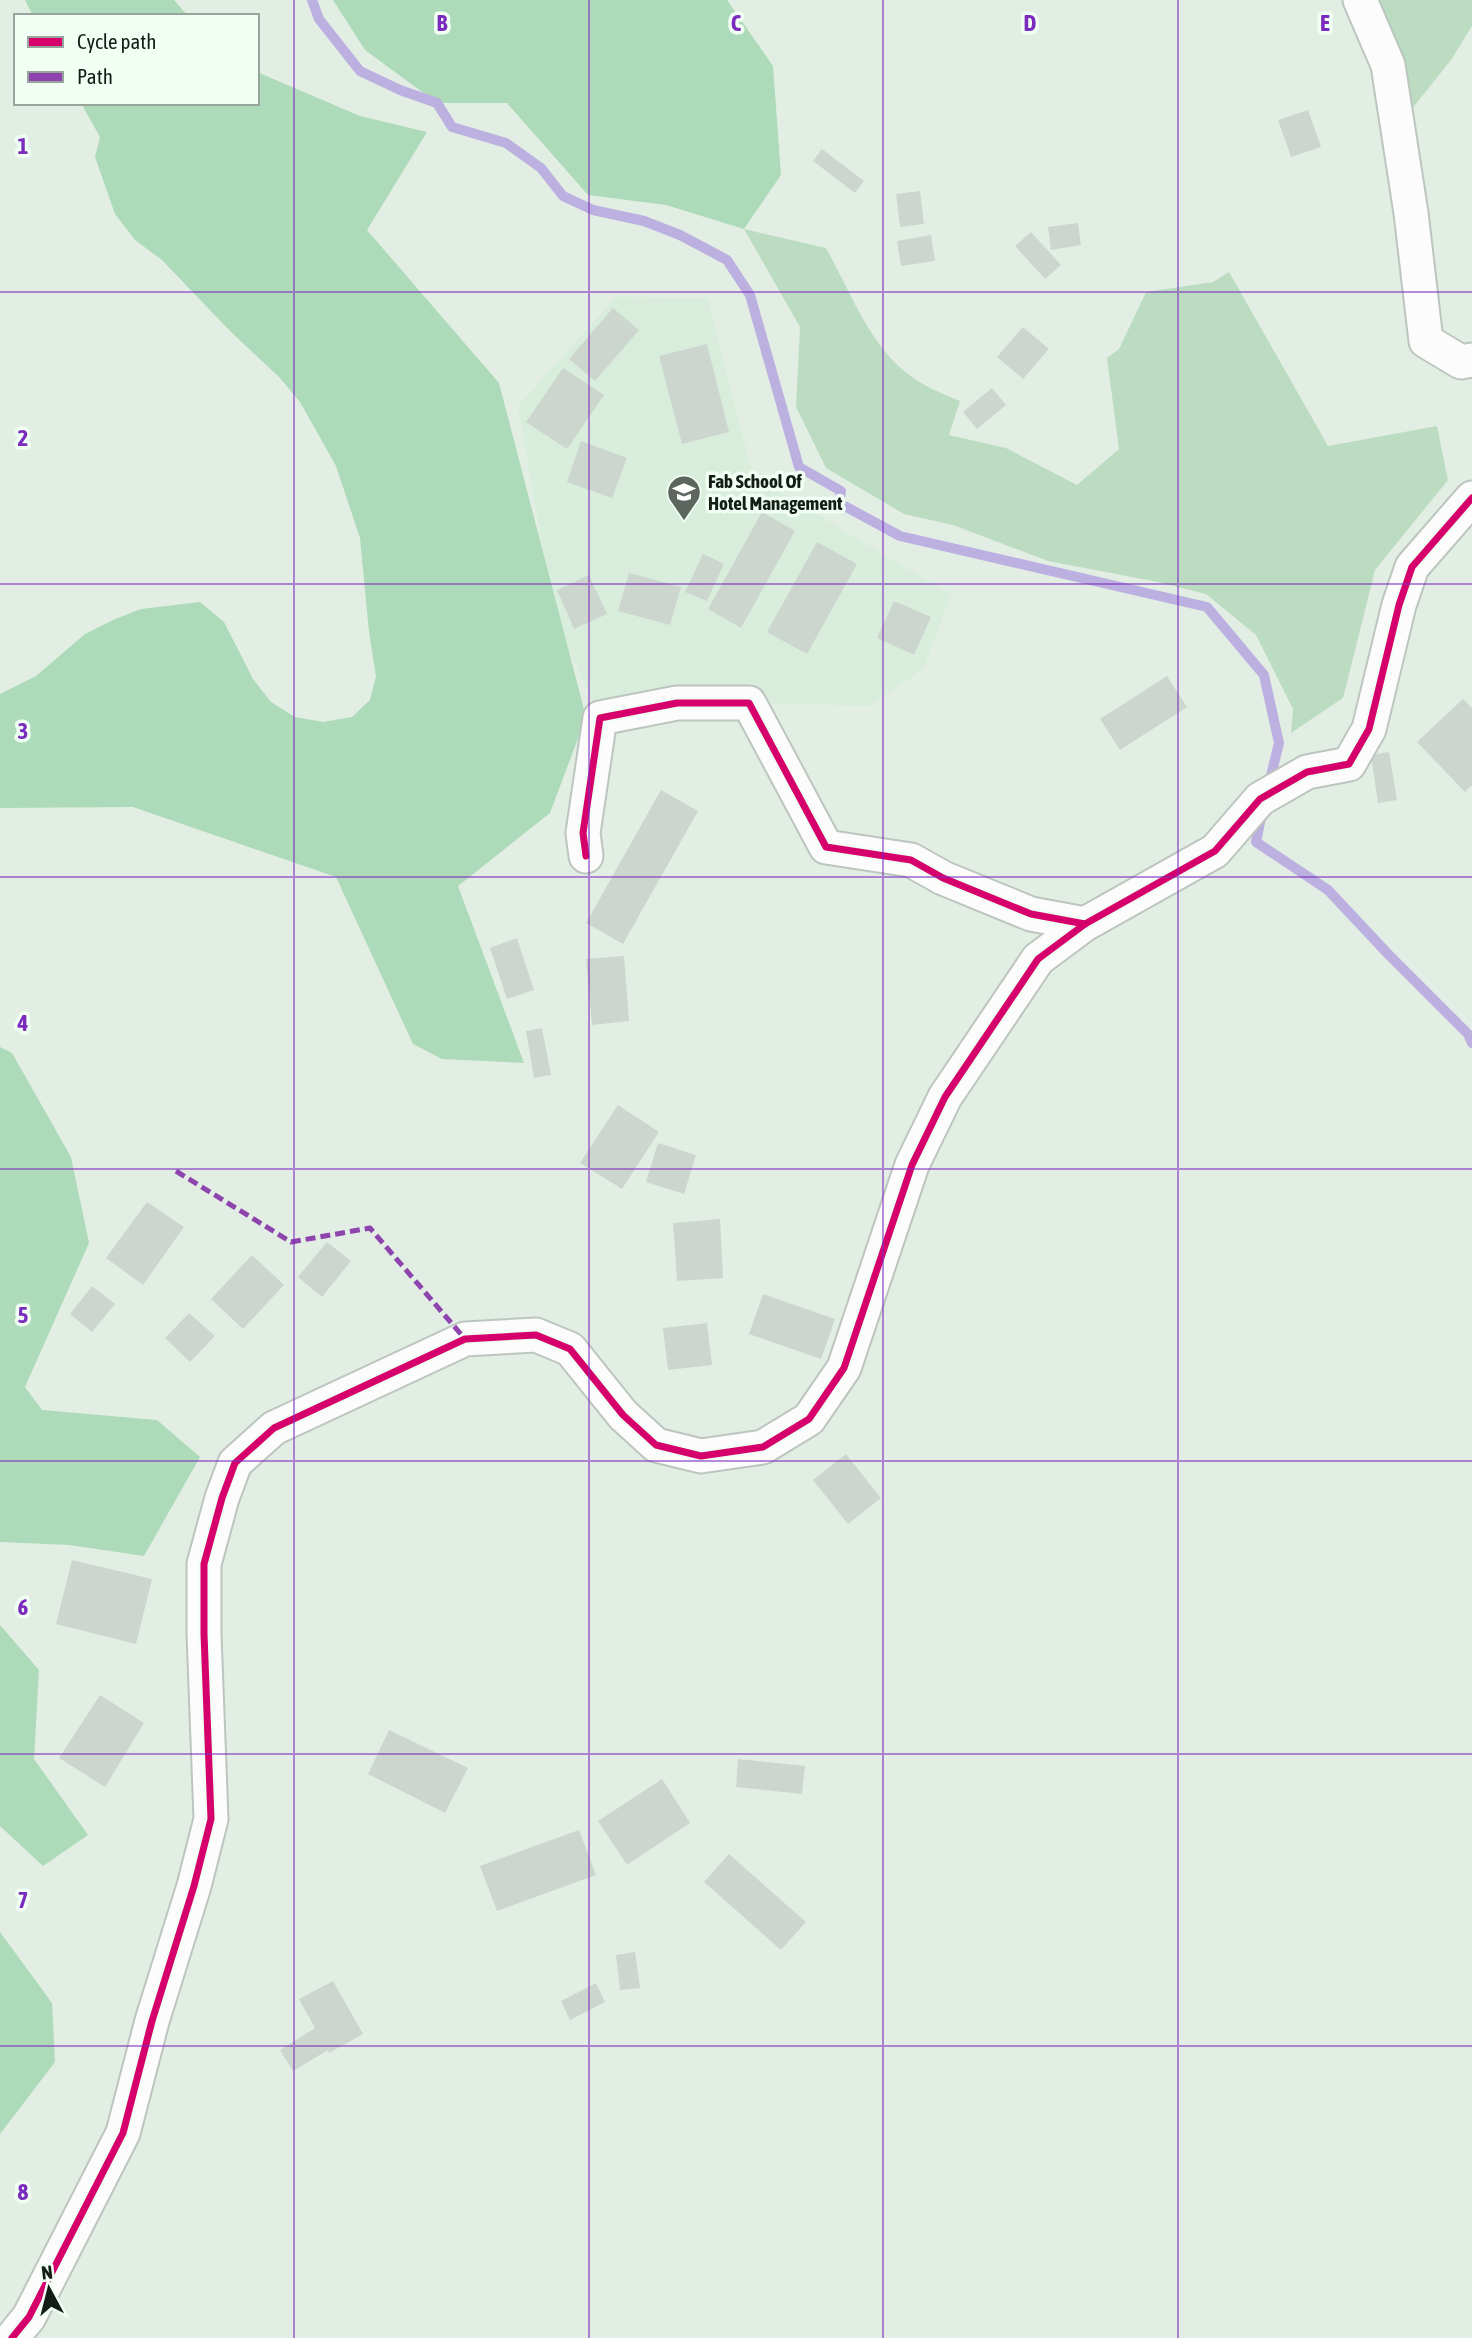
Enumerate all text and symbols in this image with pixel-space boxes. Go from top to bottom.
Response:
text: B [437,10,448,36]
text: C [731,10,742,36]
text: D [1024,10,1037,36]
text: E [1320,10,1330,36]
legend [14,14,259,105]
text: Cycle path [77,29,156,53]
text: Path [77,64,113,88]
text: 1 [18,133,29,159]
text: 2 [18,425,28,451]
place label: Fab School Of Hotel Management [708,470,843,514]
school or university icon: Fab School Of Hotel Management [665,473,703,522]
text: 3 [18,718,28,744]
text: 4 [17,1010,29,1036]
text: 5 [18,1302,29,1328]
text: 6 [18,1594,29,1620]
text: 7 [18,1887,28,1913]
text: 8 [18,2179,29,2205]
north arrow [14,2254,84,2324]
text: N [40,2261,54,2284]

